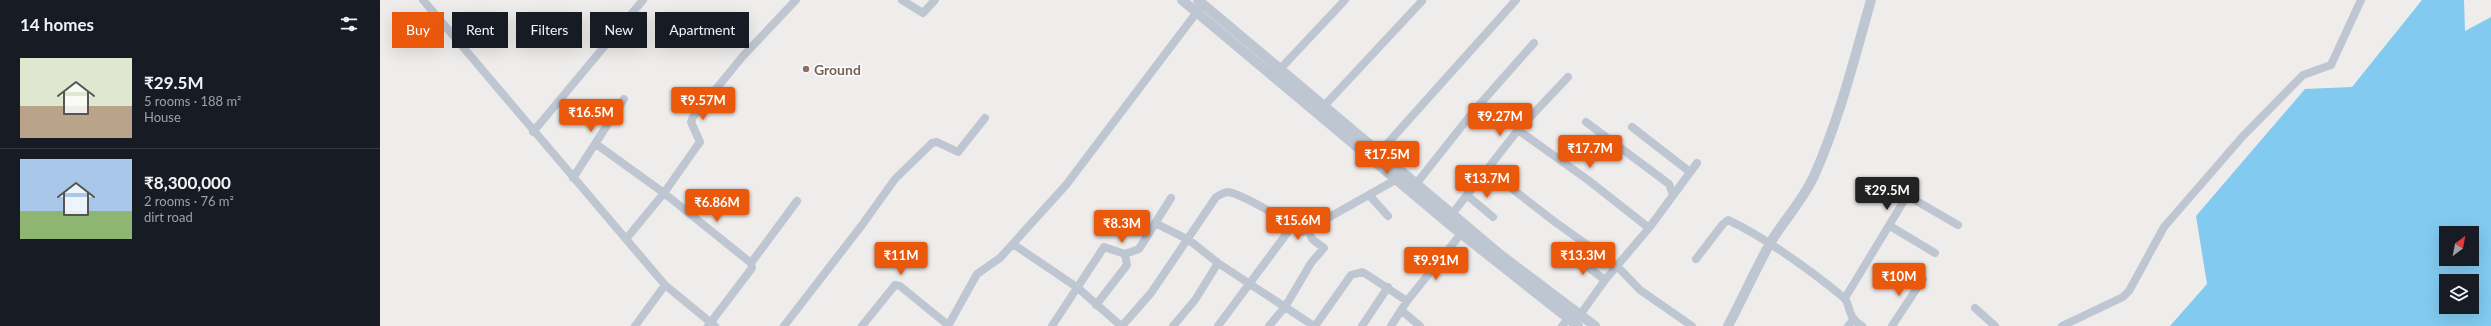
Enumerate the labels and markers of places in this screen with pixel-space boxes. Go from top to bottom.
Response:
place label: Ground [814,61,861,78]
marker: Ground [801,64,811,74]
pin: ₹9.57M [670,87,736,121]
pin: ₹16.5M [558,99,624,133]
pin: ₹9.27M [1467,103,1533,137]
pin: ₹17.7M [1557,135,1623,169]
pin: ₹17.5M [1354,141,1420,175]
pin: ₹13.7M [1454,165,1520,199]
pin: ₹29.5M [1854,177,1920,211]
pin: ₹6.86M [684,189,750,223]
pin: ₹15.6M [1265,207,1331,241]
pin: ₹8.3M [1094,210,1150,244]
pin: ₹11M [877,242,925,276]
pin: ₹13.3M [1550,242,1616,276]
pin: ₹9.91M [1403,247,1469,281]
pin: ₹10M [1875,263,1923,297]

